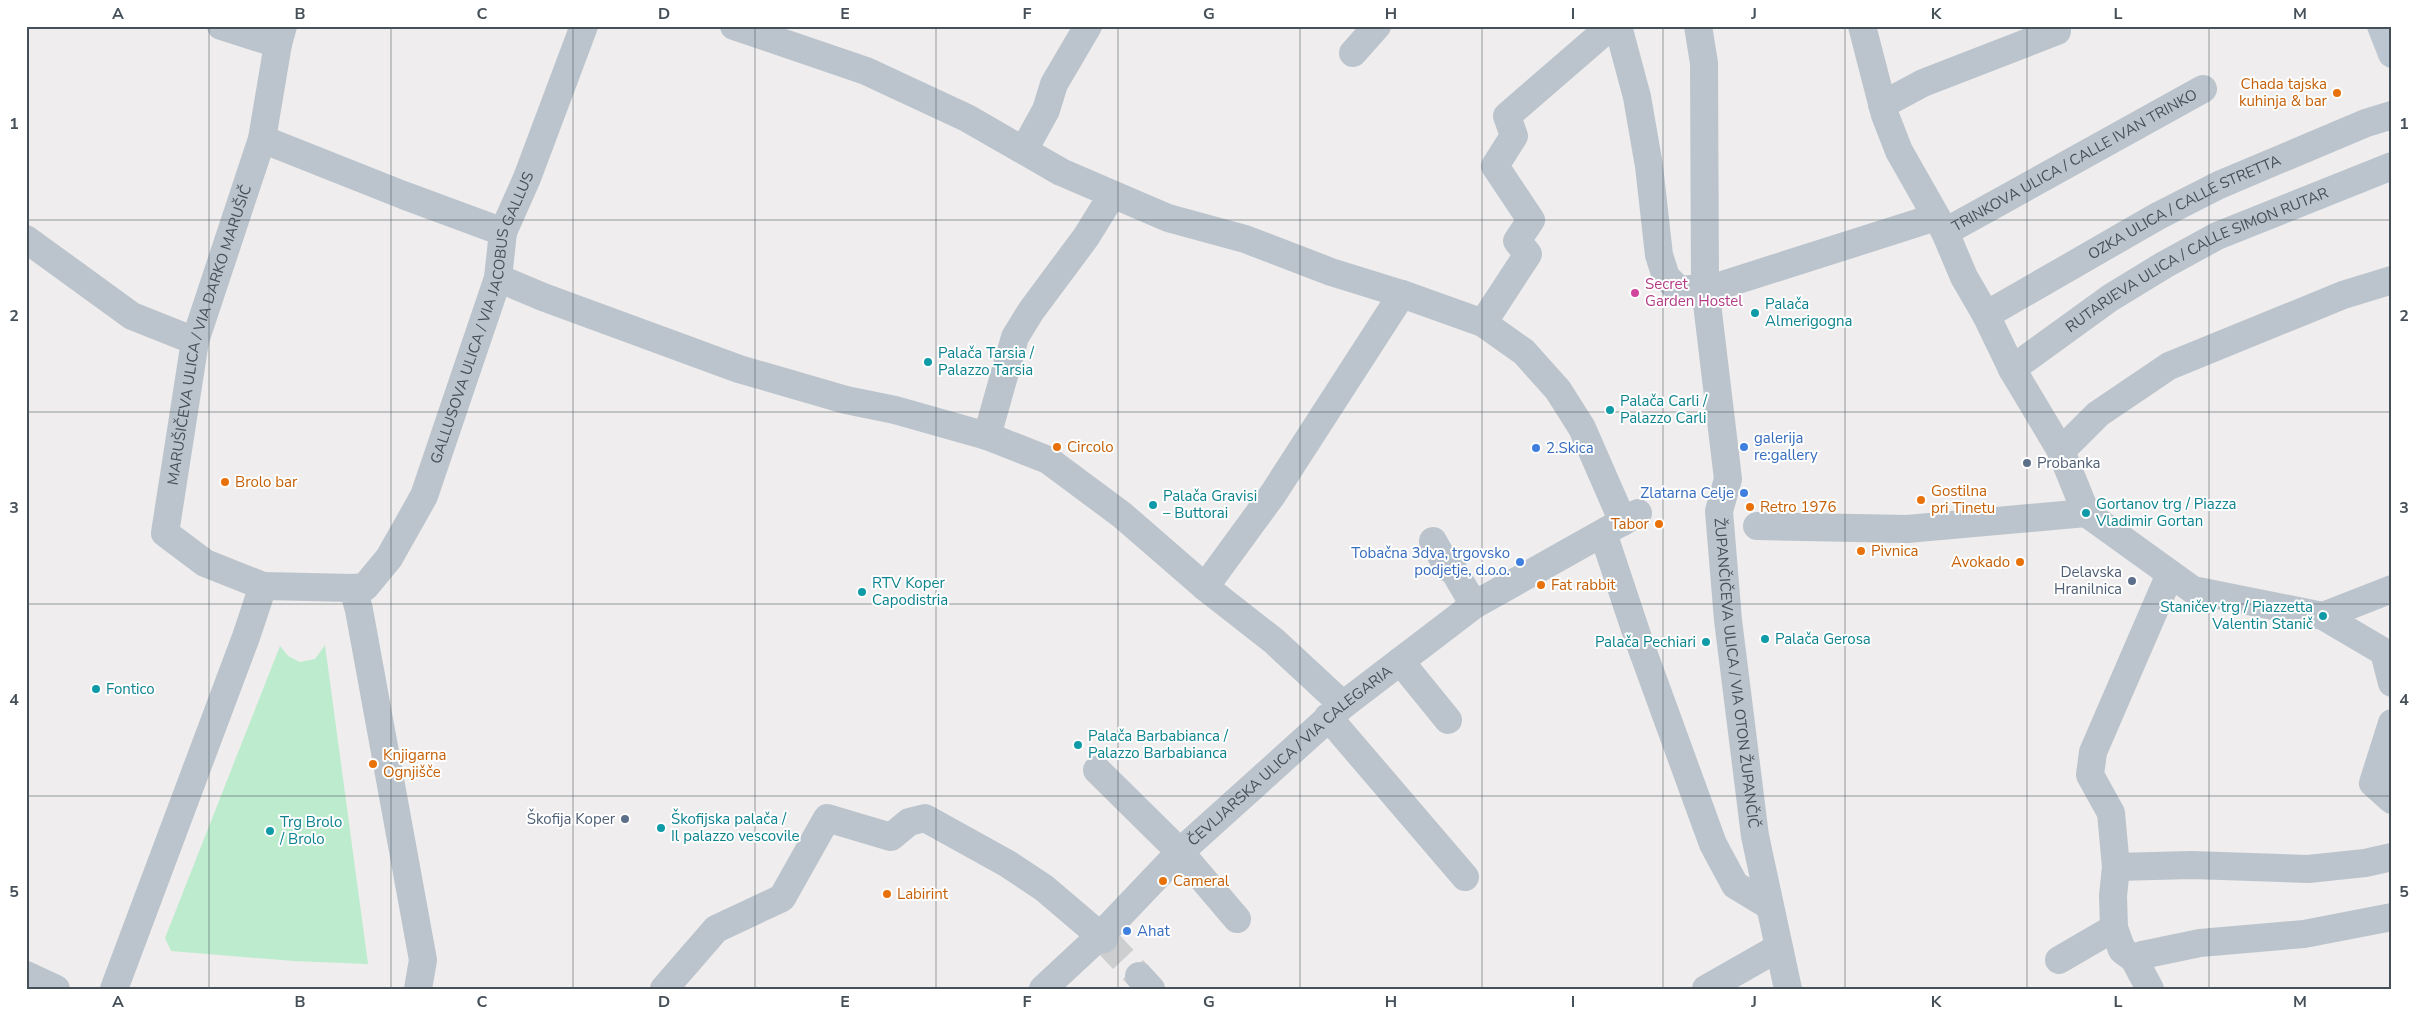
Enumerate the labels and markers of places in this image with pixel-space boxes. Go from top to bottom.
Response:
place label: Chada tajska kuhinja & bar [2239,74,2328,111]
marker: Chada tajska kuhinja & bar [2331,87,2343,99]
place label: Secret Garden Hostel [1645,274,1743,311]
marker: Secret Garden Hostel [1629,287,1641,299]
place label: Palača Almerigogna [1765,294,1852,331]
marker: Palača Almerigogna [1749,307,1761,319]
place label: Palača Tarsia / Palazzo Tarsia [938,343,1035,380]
marker: Palača Tarsia / Palazzo Tarsia [922,356,934,368]
place label: Palača Carli / Palazzo Carli [1620,391,1708,428]
marker: Palača Carli / Palazzo Carli [1604,404,1616,416]
place label: galerija re:gallery [1754,428,1818,465]
place label: Circolo [1067,437,1114,457]
place label: 2.Skica [1546,438,1594,458]
marker: Circolo [1051,441,1063,453]
marker: galerija re:gallery [1738,441,1750,453]
marker: 2.Skica [1530,442,1542,454]
place label: Probanka [2037,453,2101,473]
marker: Probanka [2021,457,2033,469]
place label: Brolo bar [235,472,298,492]
marker: Brolo bar [219,476,231,488]
place label: Gostilna pri Tinetu [1931,481,1995,518]
place label: Zlatarna Celje [1640,483,1734,503]
place label: Palača Gravisi – Buttorai [1163,486,1257,523]
marker: Zlatarna Celje [1738,487,1750,499]
marker: Gostilna pri Tinetu [1915,494,1927,506]
place label: Gortanov trg / Piazza Vladimir Gortan [2095,494,2237,531]
place label: Retro 1976 [1760,497,1837,517]
marker: Palača Gravisi – Buttorai [1147,499,1159,511]
marker: Retro 1976 [1744,501,1756,513]
marker: Gortanov trg / Piazza Vladimir Gortan [2080,507,2092,519]
place label: Tabor [1611,514,1650,534]
marker: Tabor [1653,518,1665,530]
place label: Pivnica [1871,541,1919,561]
place label: Tobačna 3dva, trgovsko podjetje, d.o.o. [1351,543,1510,580]
marker: Pivnica [1855,545,1867,557]
place label: Avokado [1951,552,2010,572]
marker: Tobačna 3dva, trgovsko podjetje, d.o.o. [1514,556,1526,568]
marker: Avokado [2014,556,2026,568]
place label: Delavska Hranilnica [2054,562,2122,599]
place label: RTV Koper Capodistria [872,573,948,610]
place label: Fat rabbit [1551,575,1616,595]
marker: Delavska Hranilnica [2126,575,2138,587]
marker: Fat rabbit [1535,579,1547,591]
marker: RTV Koper Capodistria [856,586,868,598]
place label: Staničev trg / Piazzetta Valentin Stanič [2160,597,2313,634]
marker: Staničev trg / Piazzetta Valentin Stanič [2317,610,2329,622]
place label: Palača Gerosa [1775,629,1871,649]
place label: Palača Pechiari [1595,632,1696,652]
marker: Palača Gerosa [1759,633,1771,645]
marker: Palača Pechiari [1700,636,1712,648]
place label: Fontico [106,679,155,699]
marker: Fontico [90,683,102,695]
place label: Palača Barbabianca / Palazzo Barbabianca [1088,726,1229,763]
marker: Palača Barbabianca / Palazzo Barbabianca [1072,739,1084,751]
place label: Knjigarna Ognjišče [383,745,447,782]
marker: Knjigarna Ognjišče [367,758,379,770]
place label: Škofija Koper [527,808,616,829]
place label: Škofijska palača / Il palazzo vescovile [671,808,800,846]
place label: Trg Brolo / Brolo [279,812,342,849]
marker: Škofija Koper [619,813,631,825]
marker: Škofijska palača / Il palazzo vescovile [655,822,667,834]
marker: Trg Brolo / Brolo [264,825,276,837]
place label: Cameral [1173,871,1230,891]
marker: Cameral [1157,875,1169,887]
place label: Labirint [897,884,949,904]
marker: Labirint [881,888,893,900]
place label: Ahat [1137,921,1170,941]
marker: Ahat [1121,925,1133,937]

